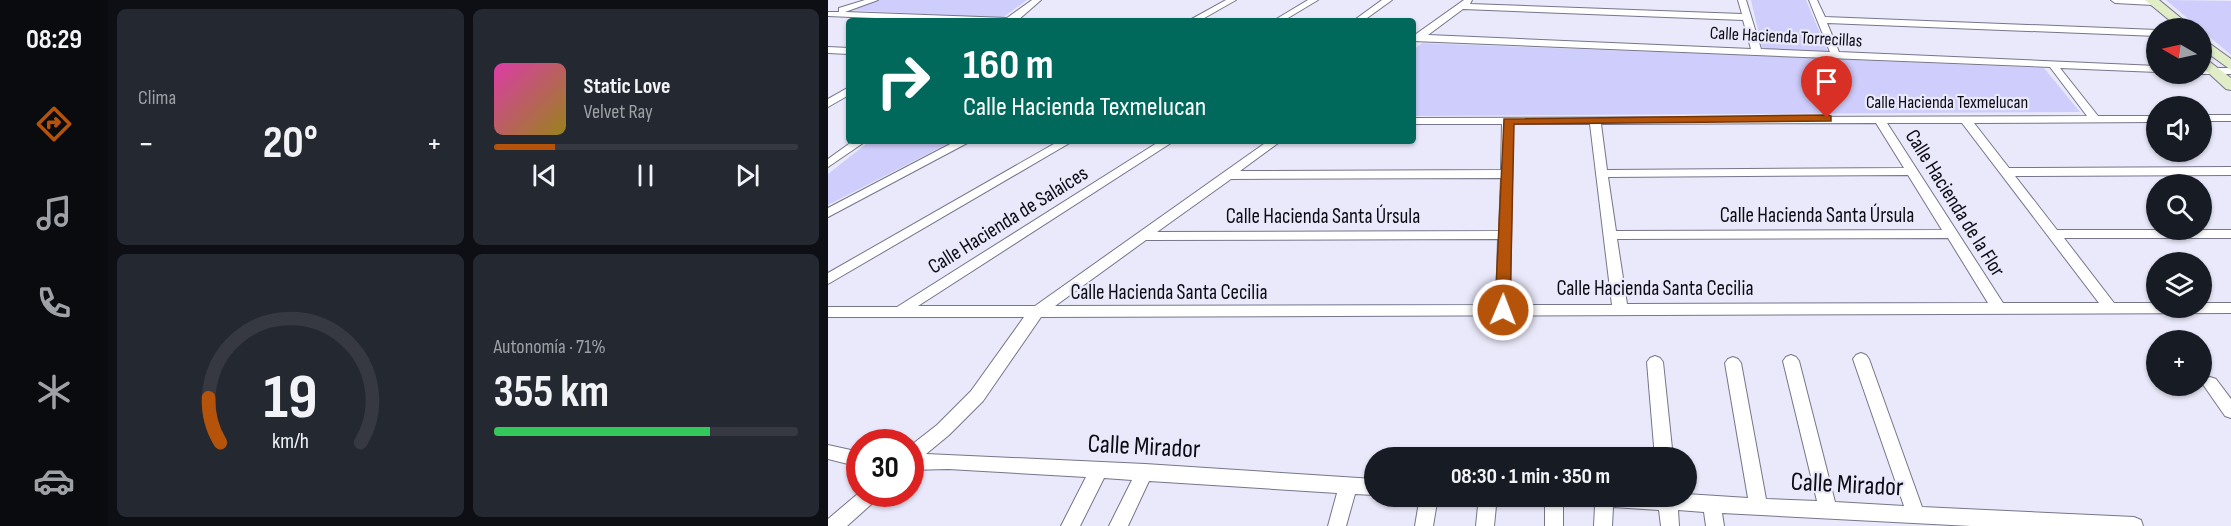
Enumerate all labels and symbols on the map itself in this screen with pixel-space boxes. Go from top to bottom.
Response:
north arrow [2146,18,2212,84]
street label: Calle Hacienda Torrecillas [1709,23,1863,51]
pin [1801,56,1852,118]
street label: Calle Hacienda Texmelucan [1866,92,2028,113]
street label: Calle Hacienda de la Flor [1900,125,2010,281]
street label: Calle Hacienda de Salaíces [923,161,1093,279]
street label: Calle Hacienda Santa Úrsula [1720,203,1914,228]
street label: Calle Hacienda Santa Úrsula [1226,204,1420,229]
street label: Calle Hacienda Santa Cecilia [1556,276,1754,301]
position arrow [1471,278,1535,342]
street label: Calle Hacienda Santa Cecilia [1070,280,1268,305]
speed limit sign: 30 [846,429,924,507]
street label: Calle Mirador [1087,429,1202,465]
street label: Calle Mirador [1790,467,1905,503]

